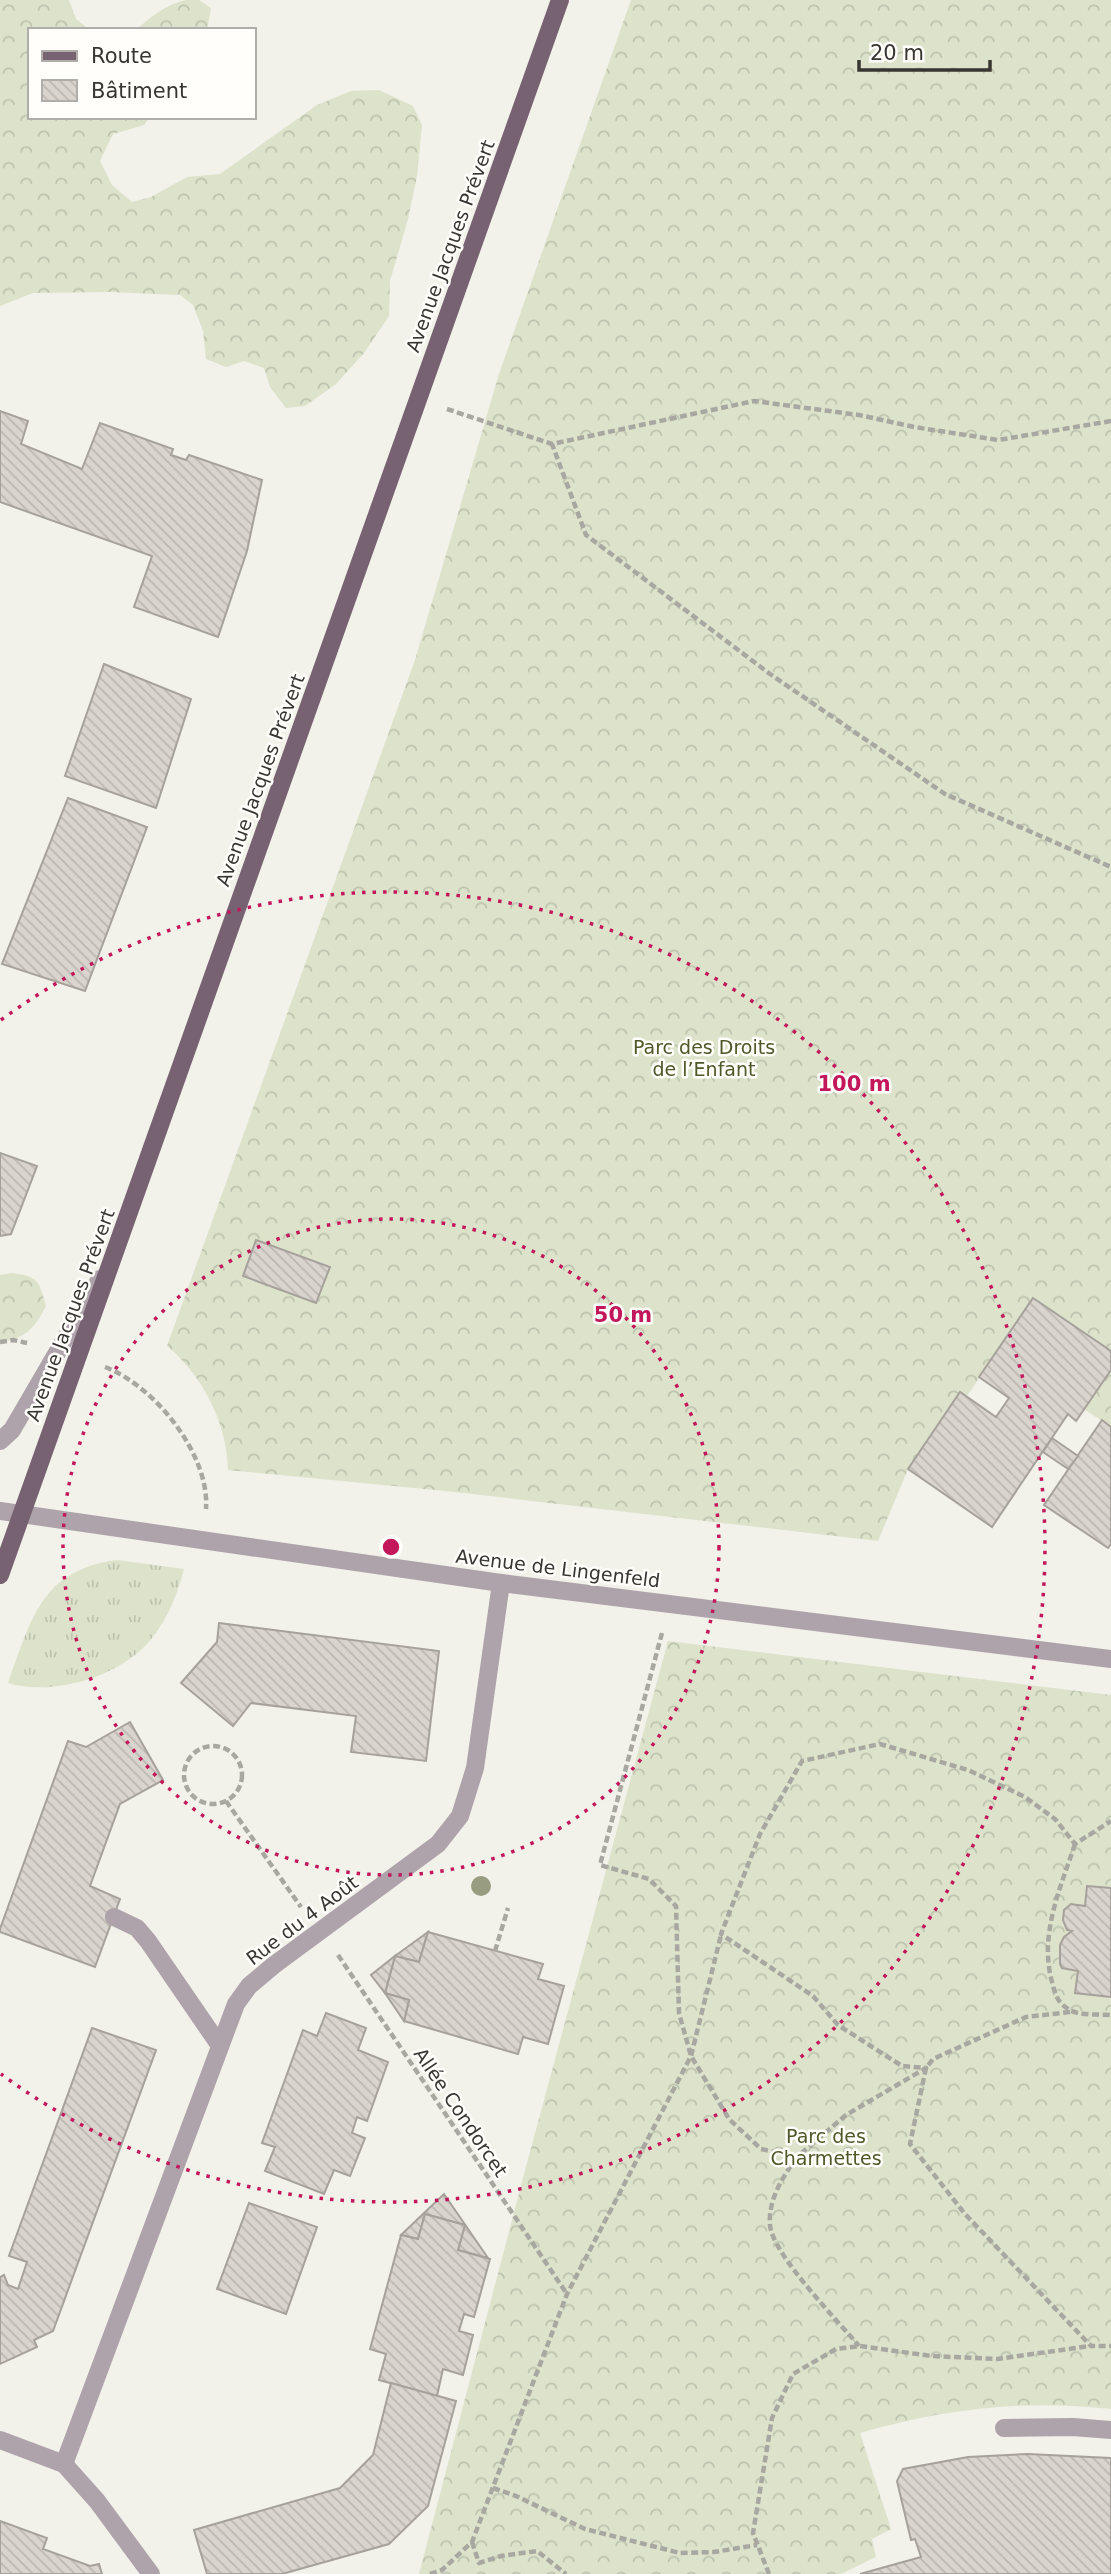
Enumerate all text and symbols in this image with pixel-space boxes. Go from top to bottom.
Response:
legend [28,28,256,119]
scale bar [859,28,990,72]
text: 20 m [870,41,924,65]
text: Route [91,44,152,68]
text: Bâtiment [91,79,187,103]
street label: Avenue Jacques Prévert [401,137,499,355]
street label: Avenue Jacques Prévert [211,671,309,889]
park label: Parc des Droits de l’Enfant [633,1036,775,1080]
text: 100 m [817,1072,891,1096]
street label: Avenue Jacques Prévert [21,1206,119,1424]
text: 50 m [594,1303,652,1327]
centre of rings [379,1535,403,1559]
street label: Avenue de Lingenfeld [455,1545,661,1591]
street label: Rue du 4 Août [242,1871,362,1969]
street label: Allée Condorcet [410,2043,512,2181]
park label: Parc des Charmettes [770,2125,882,2169]

